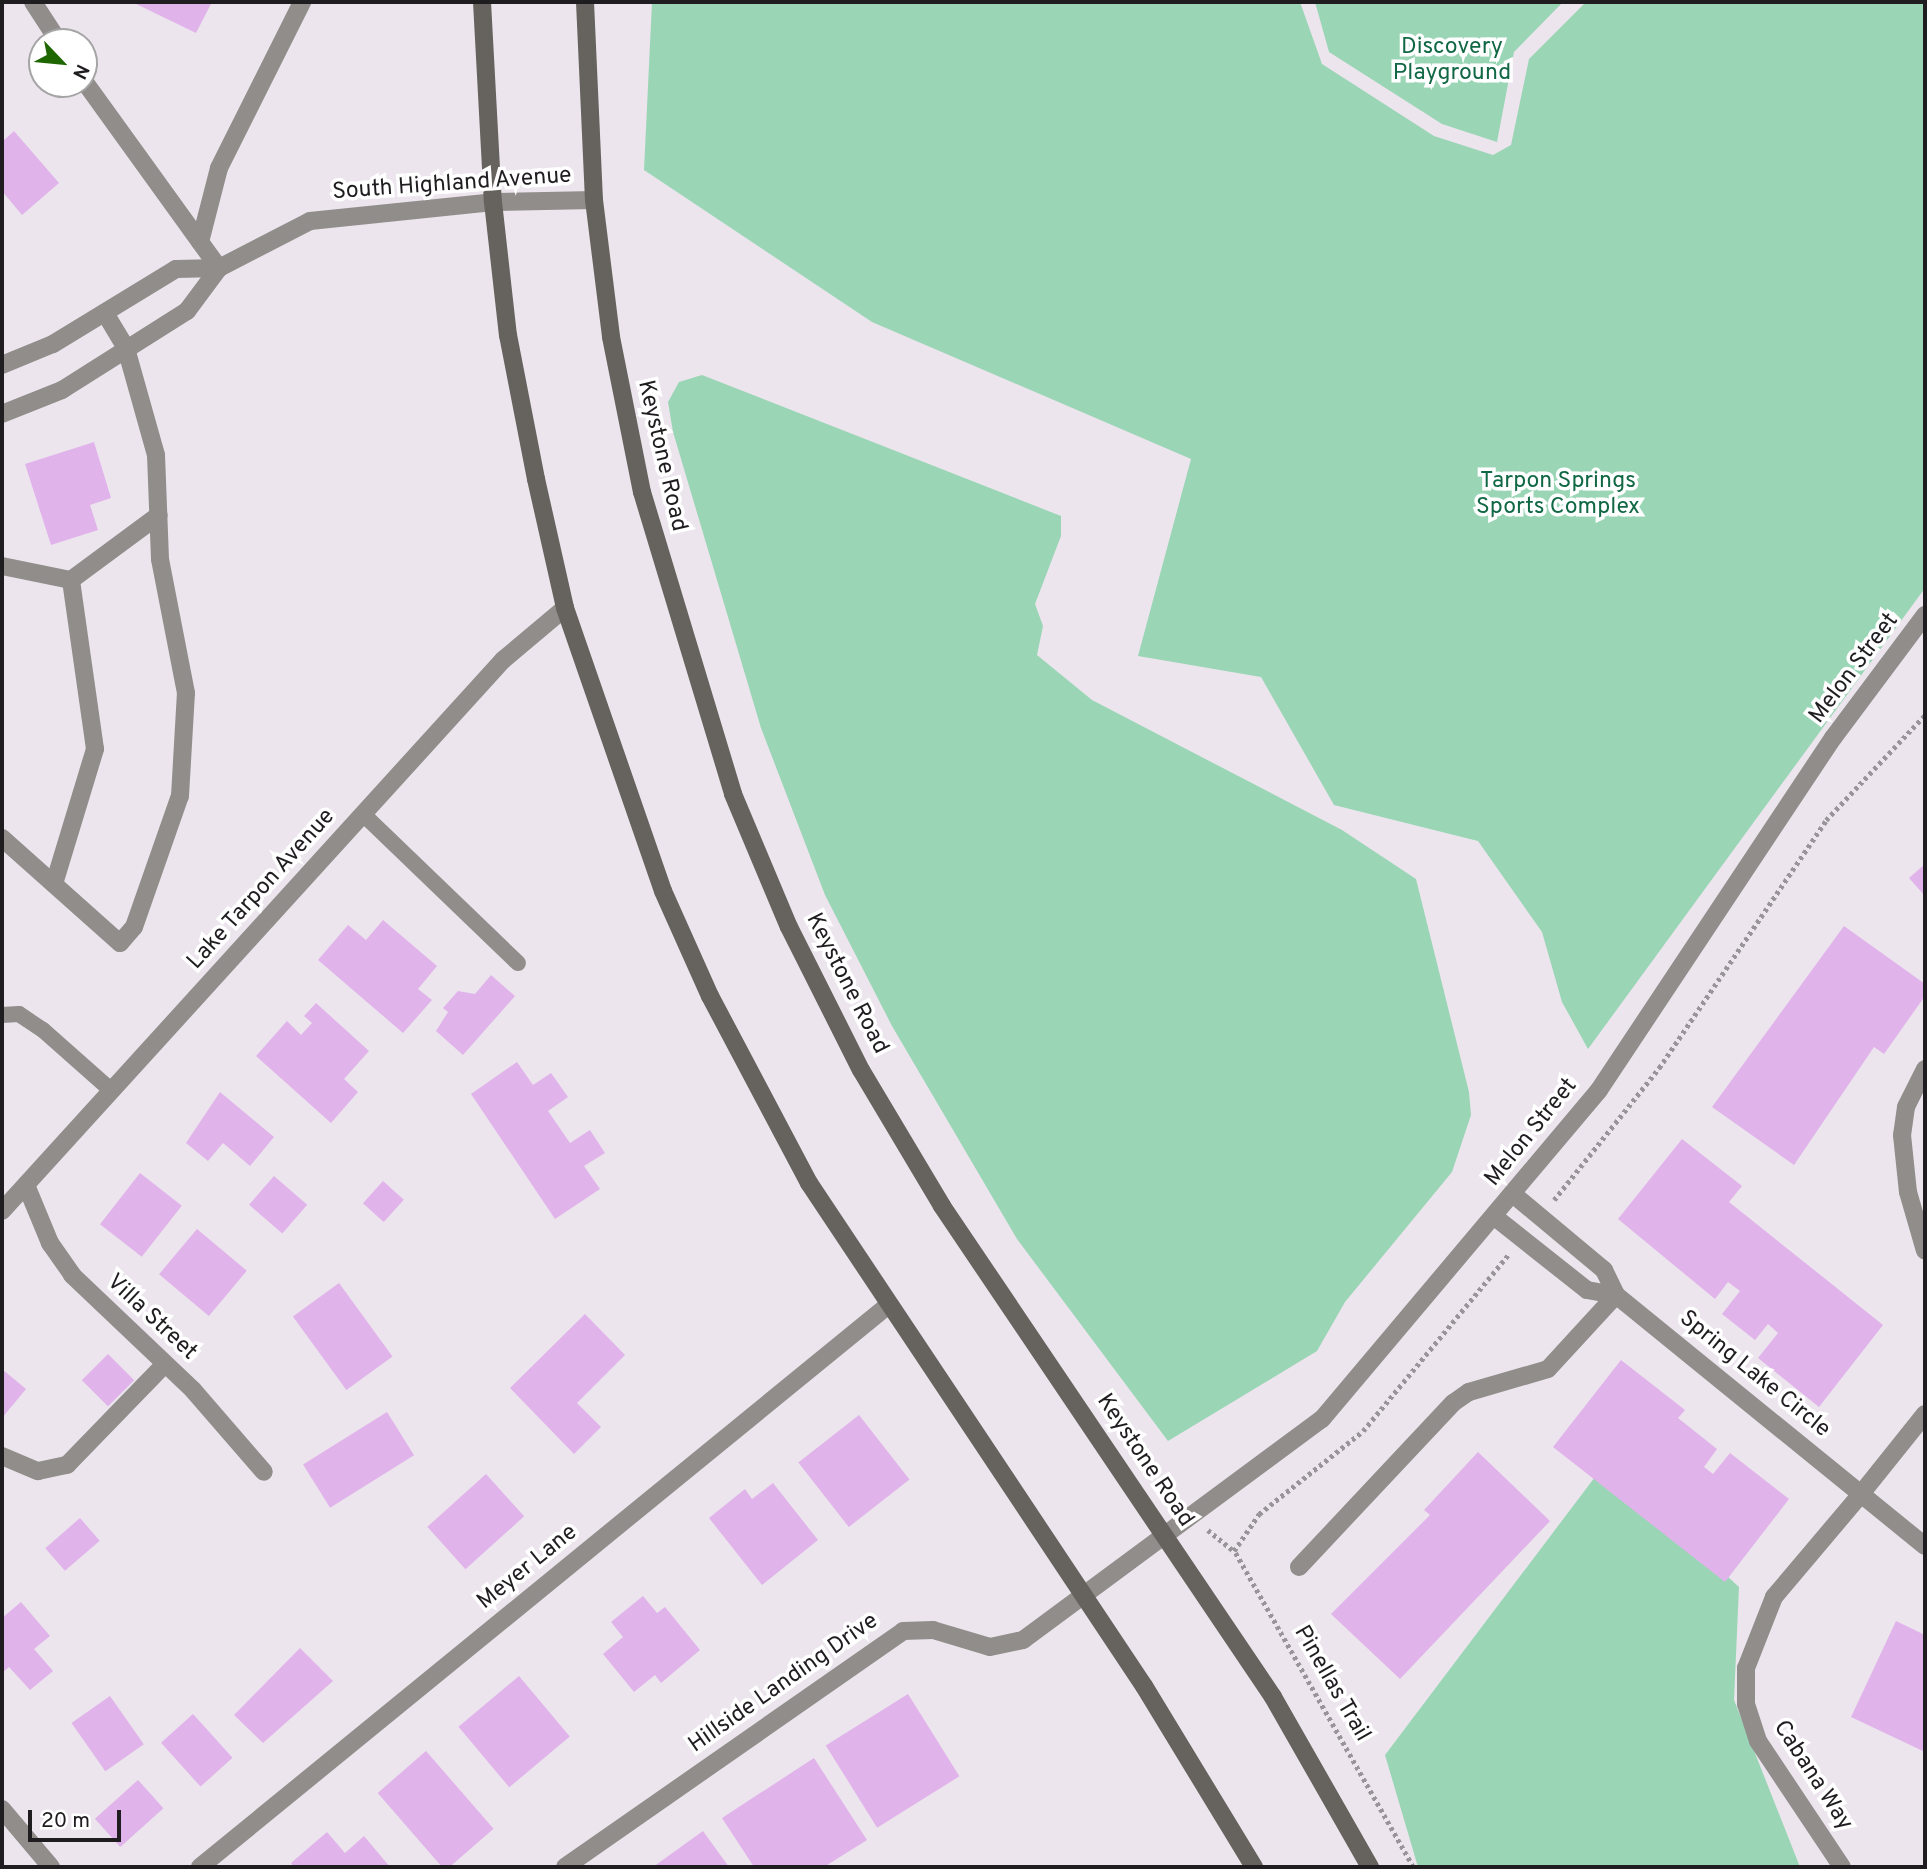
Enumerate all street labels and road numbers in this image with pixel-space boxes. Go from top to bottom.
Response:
street label: South Highland Avenue [331,163,573,207]
street label: Keystone Road [630,378,692,534]
street label: Melon Street [1804,608,1906,730]
street label: Lake Tarpon Avenue [182,803,342,977]
street label: Keystone Road [799,909,893,1059]
street label: Melon Street [1480,1073,1584,1193]
street label: Villa Street [100,1269,202,1367]
street label: Spring Lake Circle [1673,1306,1835,1444]
street label: Keystone Road [1089,1389,1199,1533]
street label: Meyer Lane [473,1519,583,1617]
street label: Hillside Landing Drive [684,1608,884,1760]
street label: Pinellas Trail [1287,1621,1375,1747]
street label: Cabana Way [1766,1716,1858,1836]

